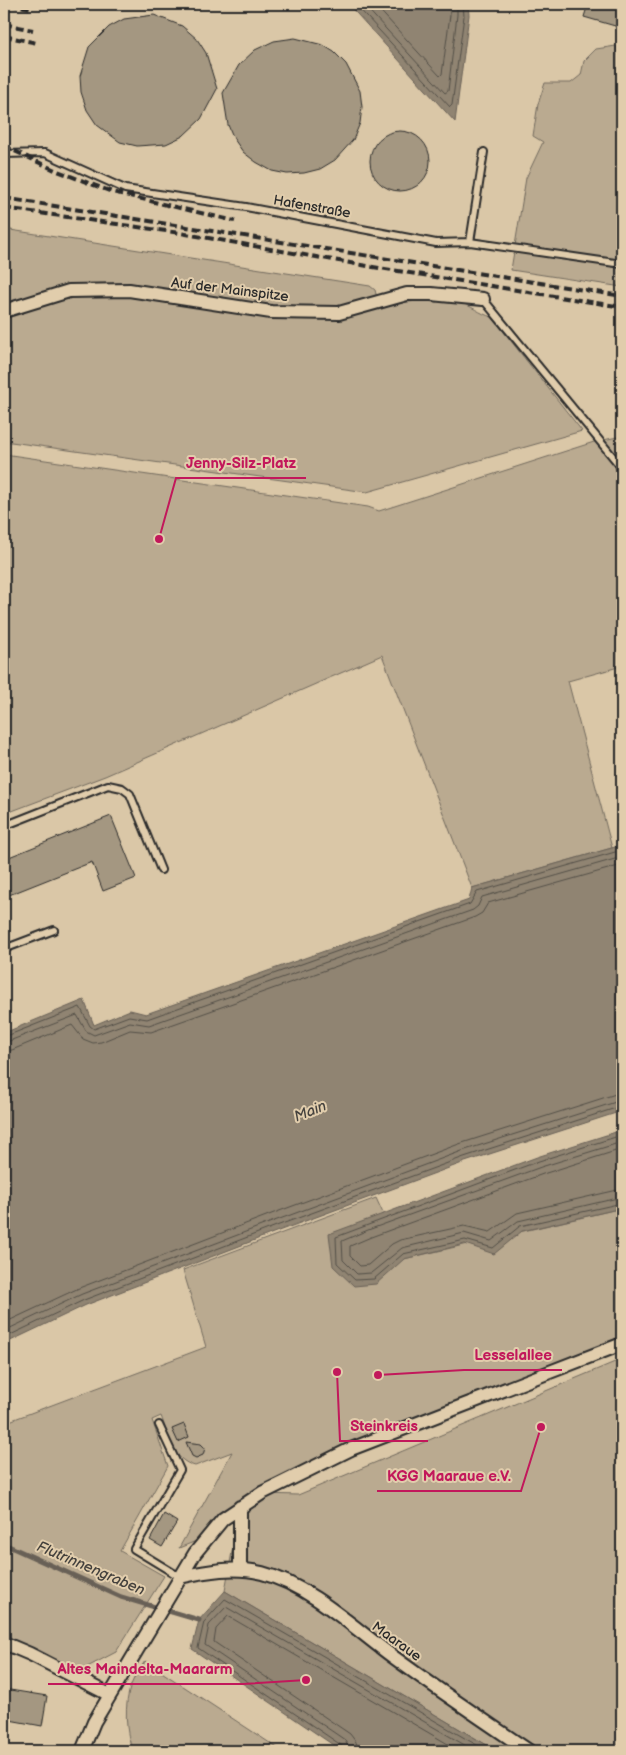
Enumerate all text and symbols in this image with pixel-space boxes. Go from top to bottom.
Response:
street label: Hafenstraße [272,191,352,222]
street label: Auf der Mainspitze [170,274,290,305]
callout: Jenny-Silz-Platz [176,448,306,478]
text: Jenny-Silz-Platz [186,454,297,473]
water label: Main [291,1096,329,1126]
callout: Lesselallee [464,1340,562,1370]
text: Lesselallee [474,1346,552,1365]
callout: Steinkreis [340,1411,428,1441]
text: Steinkreis [350,1417,418,1436]
callout: KGG Maaraue e.V. [377,1461,521,1491]
text: KGG Maaraue e.V. [387,1467,511,1486]
water label: Flutrinnengraben [34,1537,148,1600]
street label: Maaraue [369,1618,425,1665]
callout: Altes Maindelta-Maararm [48,1654,243,1684]
text: Altes Maindelta-Maararm [56,1660,233,1679]

